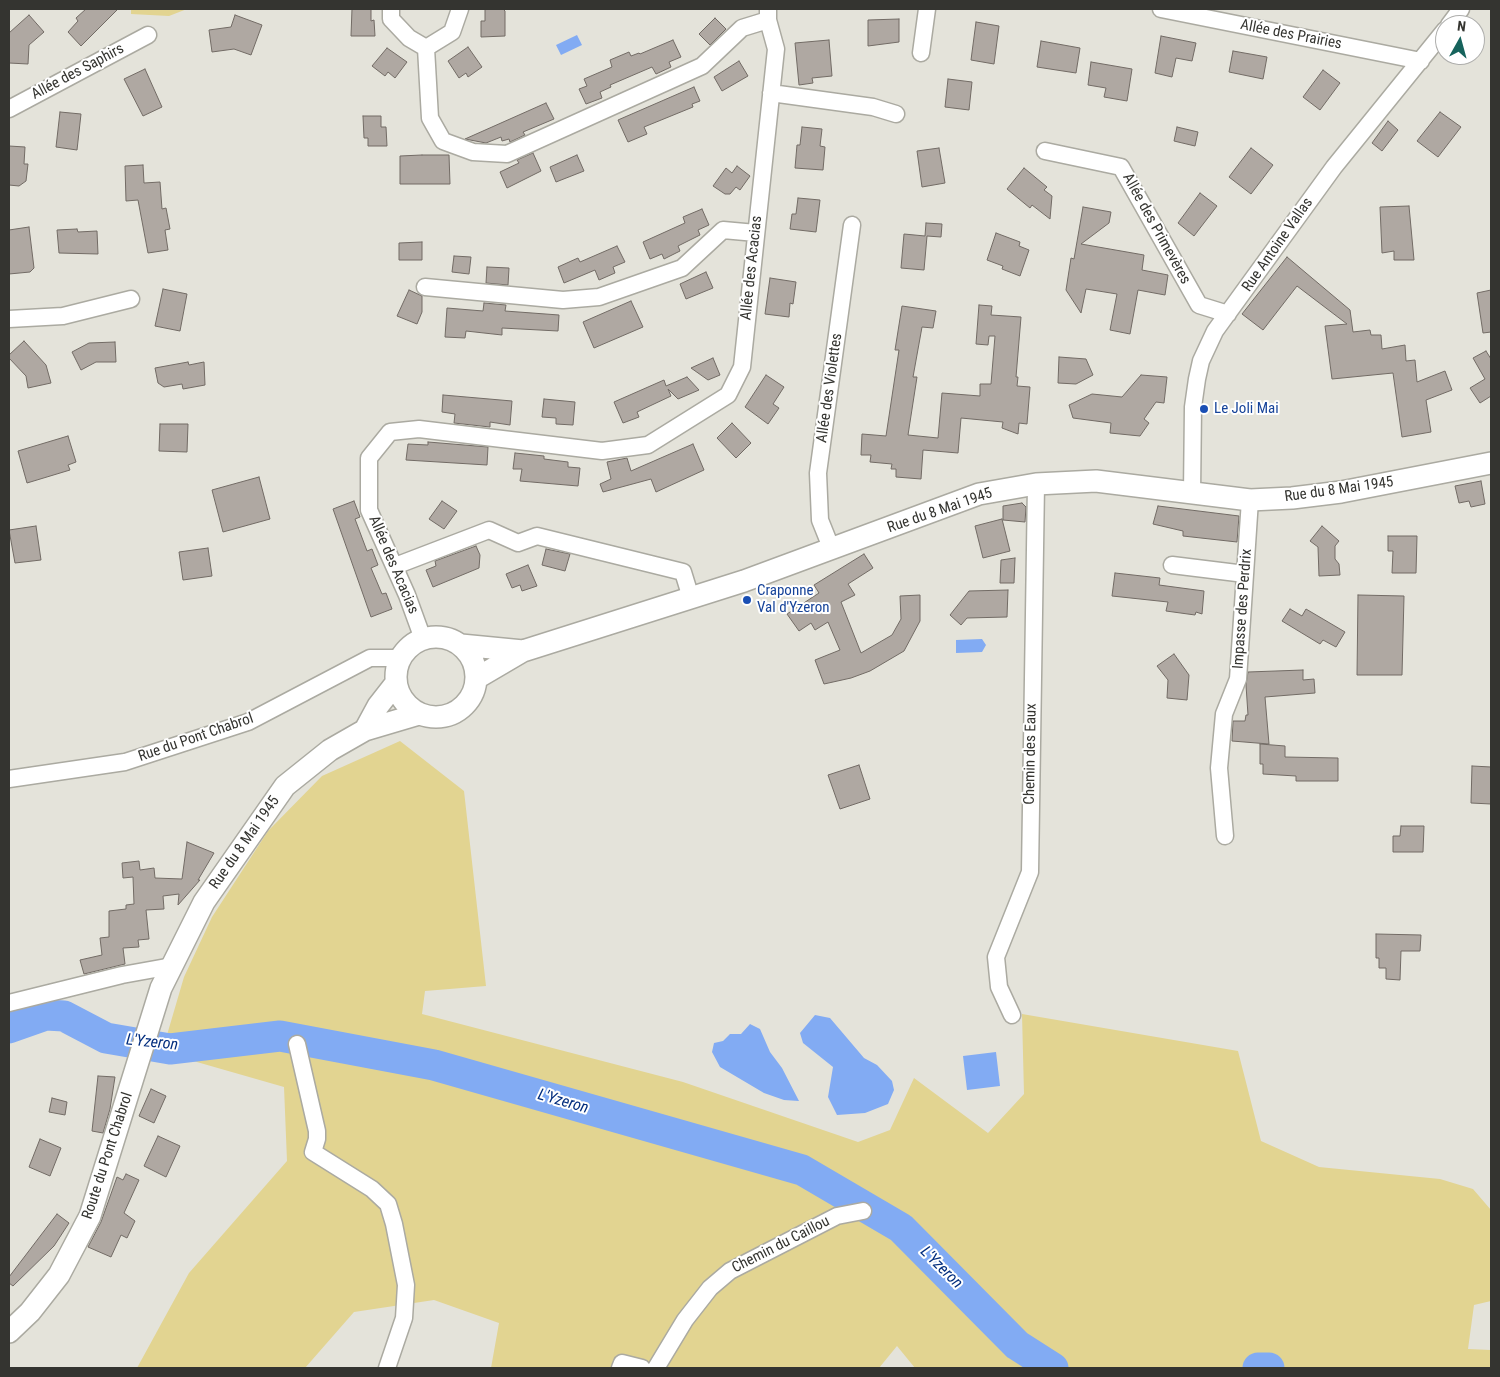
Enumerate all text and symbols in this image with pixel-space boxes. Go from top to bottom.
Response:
north arrow [1435,15,1485,65]
street label: Allée des Prairies [1239,16,1343,54]
text: N [1456,18,1467,35]
street label: Allée des Saphirs [29,40,127,104]
street label: Allée des Primevères [1118,170,1194,288]
street label: Rue Antoine Vallas [1239,194,1317,296]
street label: Allée des Acacias [738,215,766,321]
street label: Allée des Violettes [813,332,847,444]
place label: Le Joli Mai [1214,400,1279,418]
marker: Le Joli Mai [1198,403,1210,415]
street label: Rue du 8 Mai 1945 [1283,473,1395,507]
street label: Rue du 8 Mai 1945 [885,485,995,537]
street label: Allée des Acacias [364,513,422,617]
street label: Impasse des Perdrix [1230,548,1256,670]
place label: Craponne Val d'Yzeron [757,582,830,617]
marker: Craponne Val d'Yzeron [741,594,753,606]
street label: Chemin des Eaux [1021,703,1041,805]
street label: Rue du Pont Chabrol [136,710,256,766]
street label: Rue du 8 Mai 1945 [206,793,284,893]
water label: L'Yzeron [125,1031,179,1055]
water label: L'Yzeron [535,1086,591,1118]
street label: Route du Pont Chabrol [79,1090,137,1222]
street label: Chemin du Caillou [729,1213,833,1277]
water label: L'Yzeron [916,1243,966,1293]

